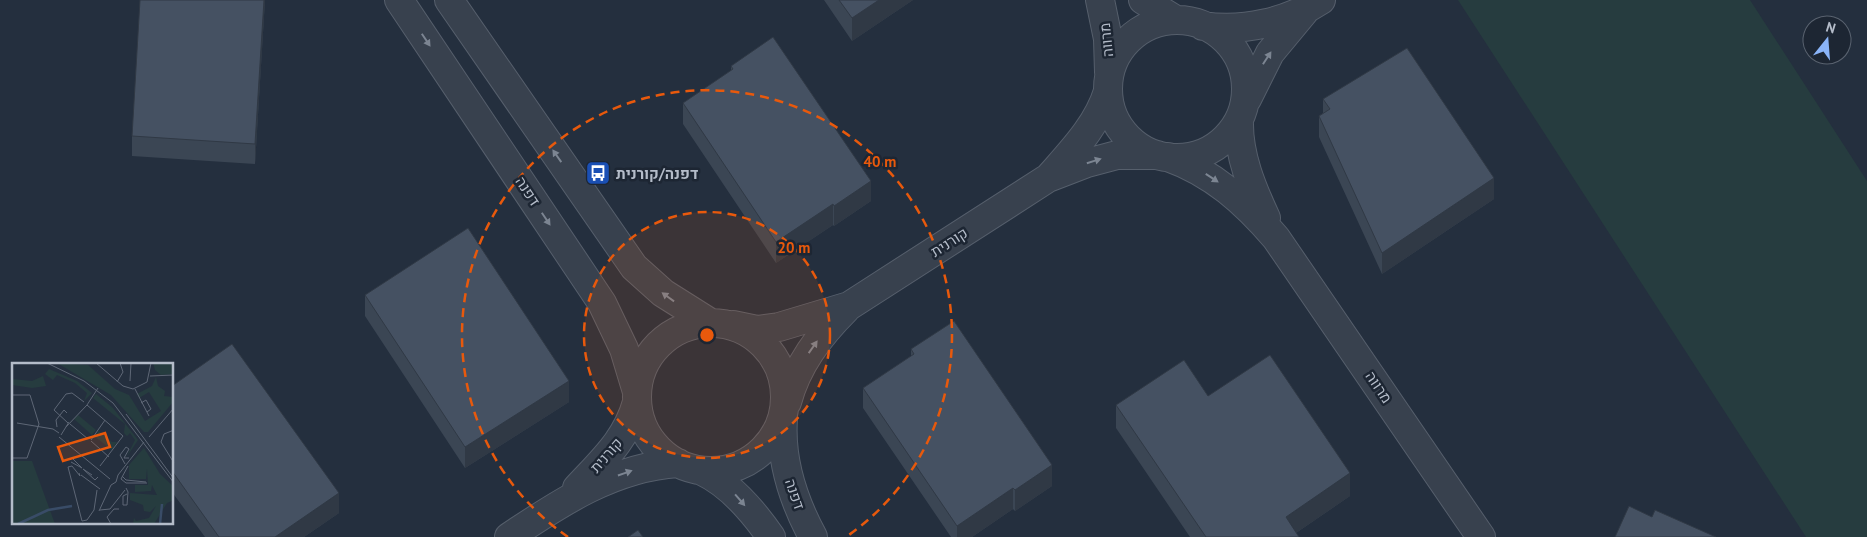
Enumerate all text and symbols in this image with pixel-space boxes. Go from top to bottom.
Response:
north arrow [1802,15,1852,65]
text: N [1824,18,1838,38]
street label: מרווה [1095,22,1117,58]
one-way arrow [421,34,431,47]
one-way arrow [1262,52,1271,65]
one-way arrow [552,149,562,163]
text: 40 m [864,152,896,171]
one-way arrow [1086,157,1101,164]
bus stop icon: דפנה/קורנית [585,160,611,186]
place label: דפנה/קורנית [616,164,698,183]
street label: דפנה [511,173,545,210]
one-way arrow [1205,173,1219,183]
one-way arrow [541,212,551,225]
street label: קורנית [927,223,971,261]
text: 20 m [778,238,810,257]
one-way arrow [662,291,675,302]
centre of rings [698,326,716,344]
one-way arrow [808,340,818,354]
inset map [12,363,174,524]
street label: מרווה [1361,367,1397,407]
street label: קורנית [586,434,626,476]
one-way arrow [618,469,633,477]
street label: דפנה [781,476,809,512]
one-way arrow [734,493,746,505]

